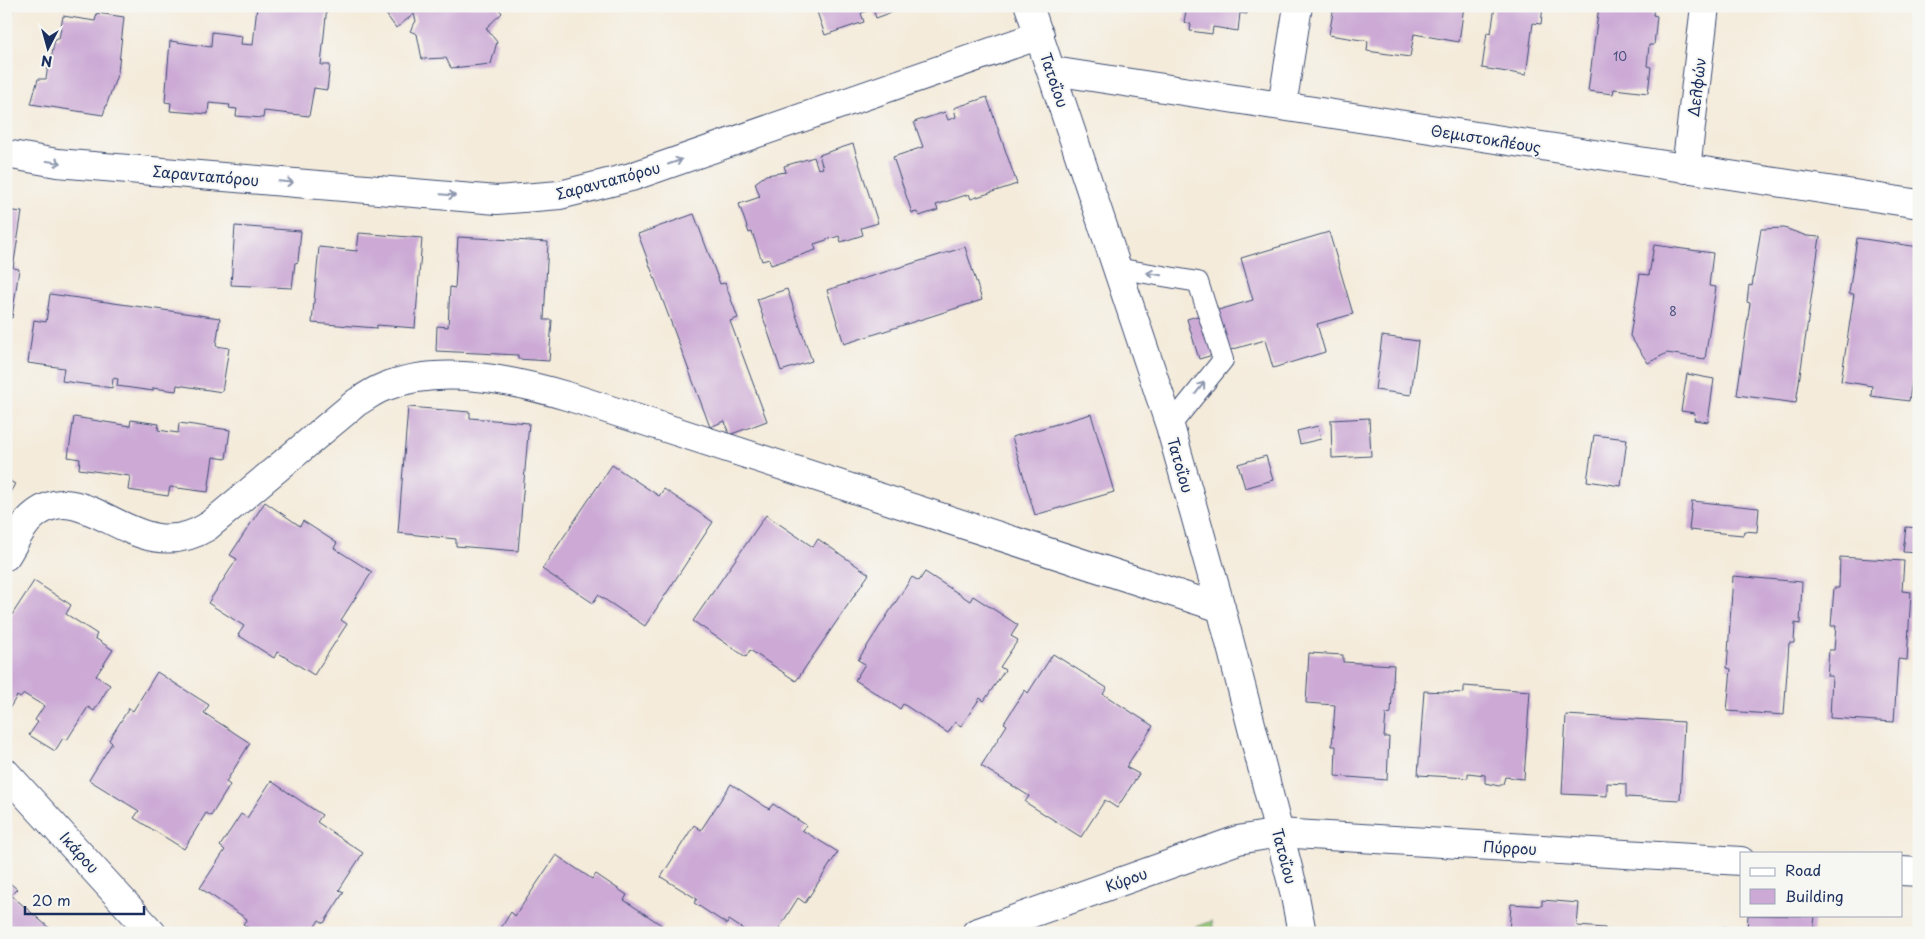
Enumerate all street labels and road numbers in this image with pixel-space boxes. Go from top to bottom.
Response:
street label: Τατοΐου [1035,49,1075,111]
street label: Δελφών [1681,56,1711,118]
street label: Θεμιστοκλέους [1429,118,1543,158]
street label: Σαρανταπόρου [553,155,663,205]
street label: Σαρανταπόρου [152,159,260,191]
street label: Τατοΐου [1162,435,1200,495]
street label: Ικάρου [55,826,105,878]
street label: Τατοΐου [1267,826,1303,886]
street label: Πύρρου [1482,834,1538,860]
street label: Κύρου [1102,861,1150,897]

